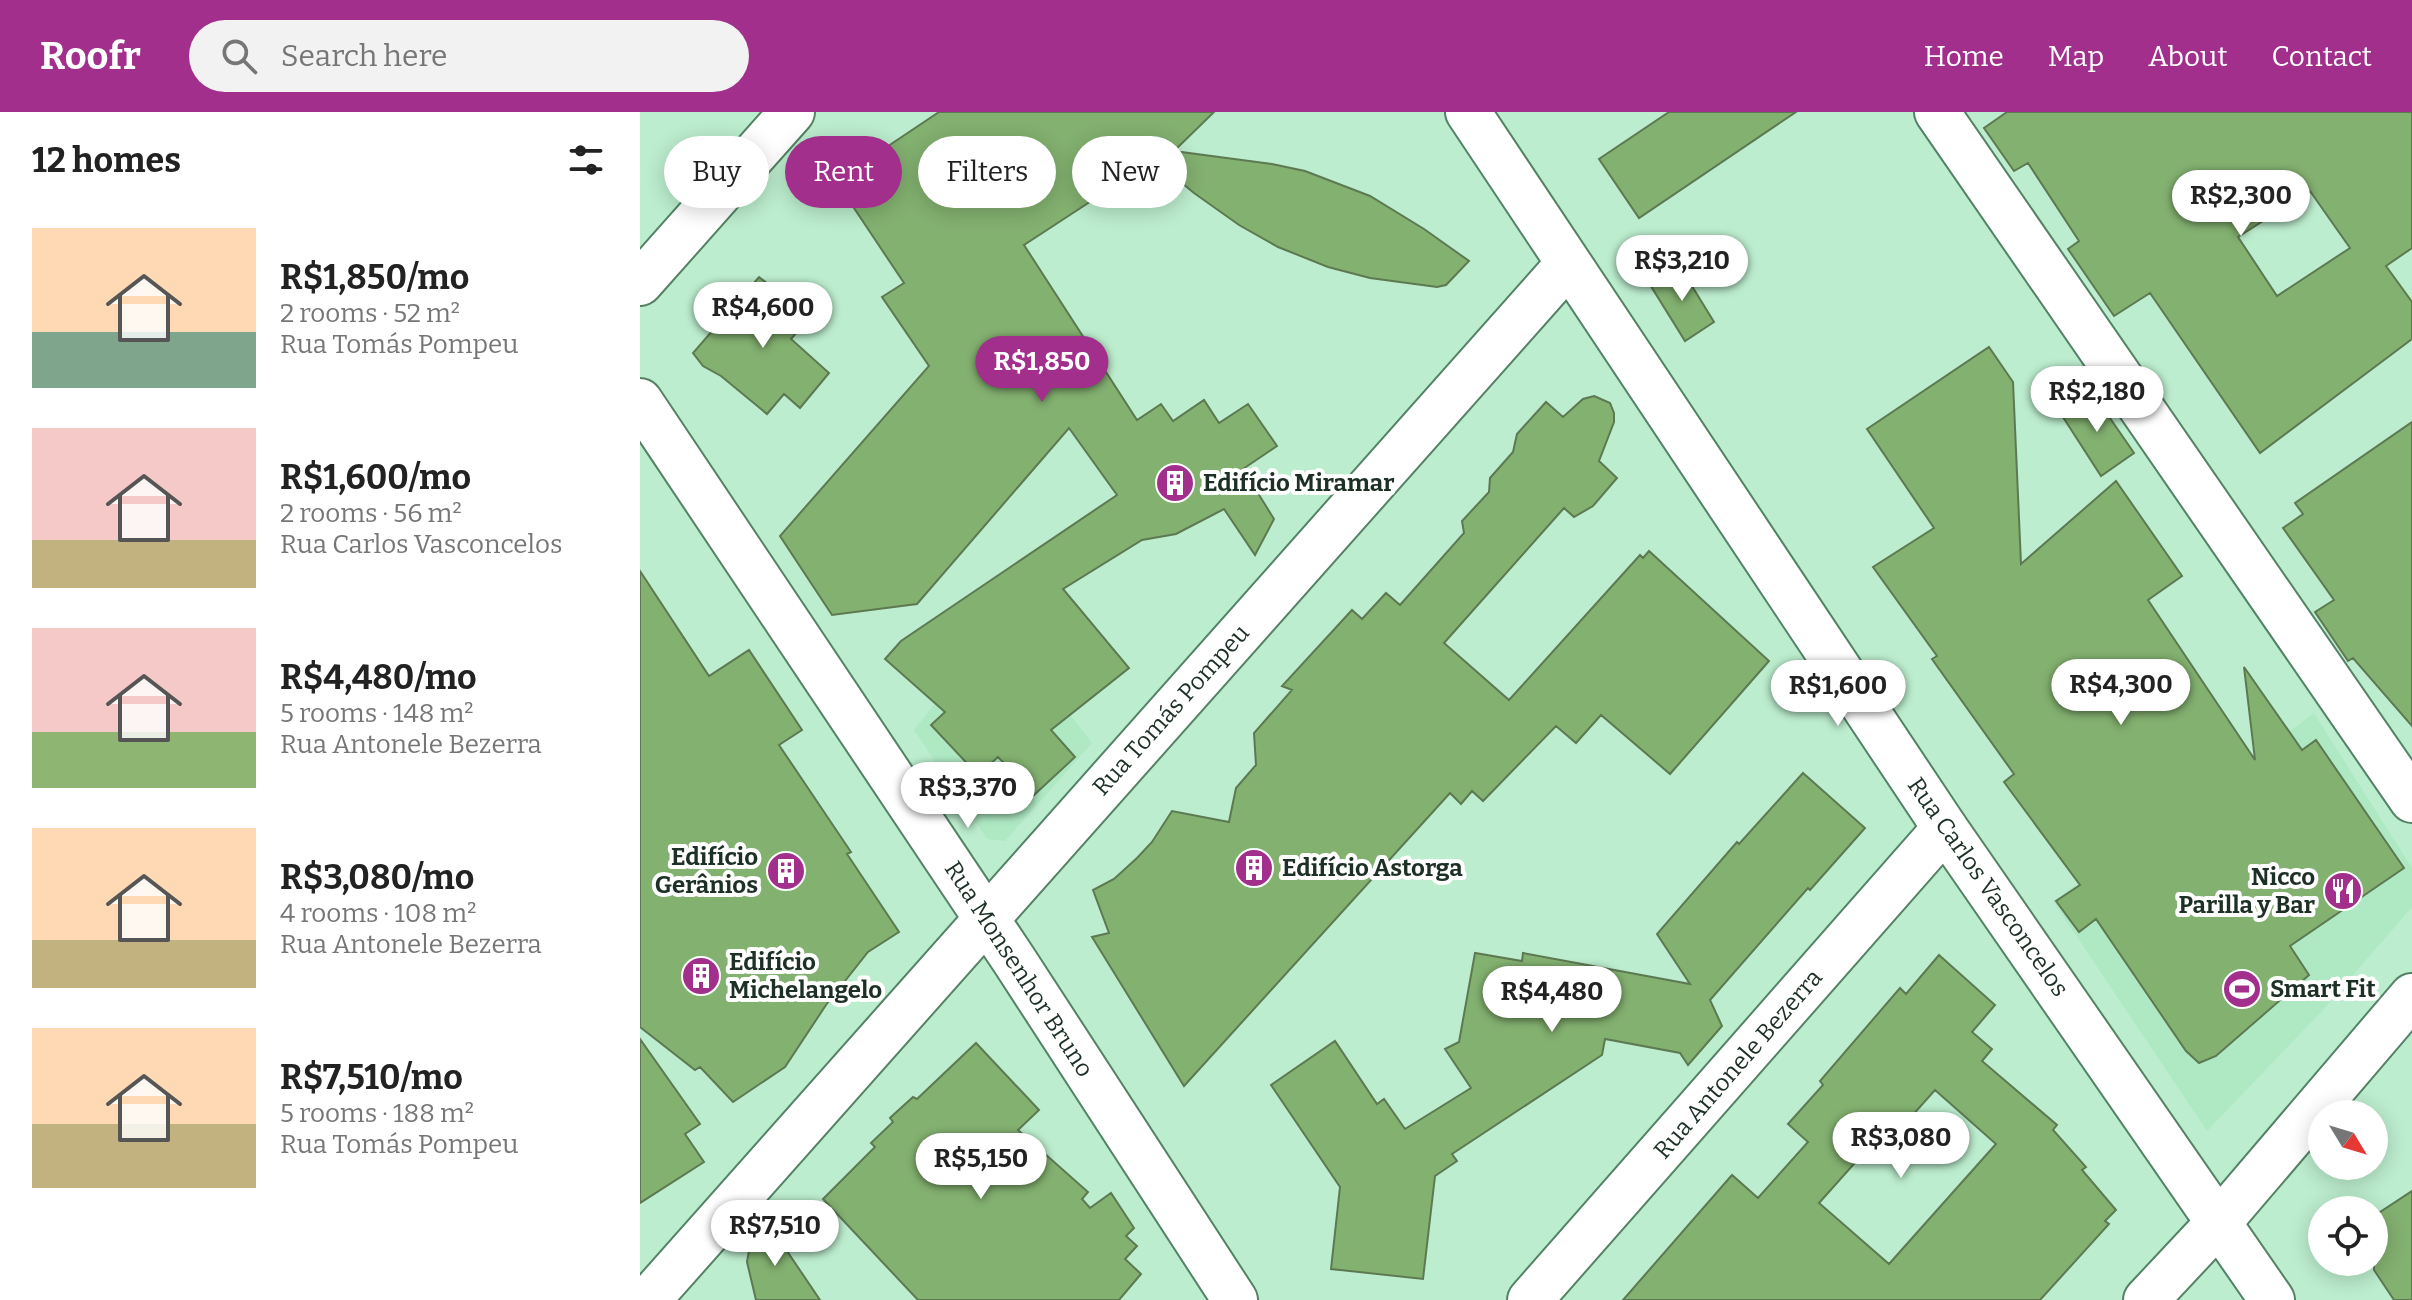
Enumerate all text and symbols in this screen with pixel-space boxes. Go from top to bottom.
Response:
search box [189,20,749,92]
text: Roofr [40,33,141,79]
icon: search [217,34,261,78]
text: Search here [281,38,447,74]
text: Home [1924,40,2004,73]
text: Map [2048,40,2104,73]
text: About [2148,40,2228,73]
text: Contact [2272,40,2372,73]
chip: Buy [664,136,769,208]
chip: Rent [785,136,902,208]
chip: Filters [918,136,1056,208]
chip: New [1072,136,1187,208]
icon: filters [564,138,608,182]
text: 12 homes [32,140,181,181]
pin: R$2,300 [2167,170,2315,238]
text: R$2,300 [2190,180,2292,211]
pin: R$3,210 [1608,235,1756,303]
text: R$3,210 [1634,245,1730,276]
text: R$1,850/mo [280,257,469,298]
icon: home [96,260,192,356]
pin: R$4,600 [689,282,837,350]
text: R$4,600 [711,292,815,323]
text: 2 rooms · 52 m² [280,298,460,329]
text: Rua Tomás Pompeu [280,329,518,360]
pin: R$1,850 [968,336,1116,404]
text: R$1,850 [993,346,1091,377]
pin: R$2,180 [2023,366,2171,434]
text: R$2,180 [2049,376,2145,407]
text: R$1,600/mo [280,457,471,498]
icon: home [96,460,192,556]
building icon: Edifício Miramar [1154,462,1196,504]
place label: Edifício Miramar [1203,469,1395,497]
text: 2 rooms · 56 m² [280,498,462,529]
text: Rua Carlos Vasconcelos [280,529,562,560]
street label: Rua Tomás Pompeu [1087,619,1255,801]
text: R$4,480/mo [280,657,477,698]
pin: R$4,300 [2047,659,2195,727]
icon: home [96,660,192,756]
pin: R$1,600 [1764,660,1912,728]
text: R$4,300 [2069,669,2173,700]
text: R$1,600 [1789,670,1887,701]
text: 5 rooms · 148 m² [280,698,474,729]
text: Rua Antonele Bezerra [280,729,542,760]
pin: R$3,370 [894,762,1042,830]
text: R$3,370 [919,772,1017,803]
street label: Rua Carlos Vasconcelos [1902,772,2074,1002]
place label: Edifício Gerânios [655,843,758,899]
building icon: Edifício Astorga [1233,847,1275,889]
building icon: Edifício Gerânios [765,850,807,892]
place label: Edifício Astorga [1282,854,1463,882]
street label: Rua Monsenhor Bruno [939,856,1099,1082]
text: R$3,080/mo [280,857,474,898]
icon: home [96,860,192,956]
place label: Nicco Parilla y Bar [2178,863,2315,919]
restaurant icon: Nicco Parilla y Bar [2322,870,2364,912]
text: 4 rooms · 108 m² [280,898,476,929]
text: Rua Antonele Bezerra [280,929,542,960]
place label: Edifício Michelangelo [729,948,882,1004]
building icon: Edifício Michelangelo [680,955,722,997]
street label: Rua Antonele Bezerra [1648,964,1828,1164]
pin: R$4,480 [1478,966,1626,1034]
sports icon: Smart Fit [2221,968,2263,1010]
place label: Smart Fit [2270,975,2376,1003]
text: R$4,480 [1501,976,1603,1007]
text: R$7,510/mo [280,1057,463,1098]
icon: home [96,1060,192,1156]
text: 5 rooms · 188 m² [280,1098,474,1129]
north arrow [2308,1100,2388,1180]
map controls [2308,1100,2388,1276]
pin: R$3,080 [1827,1112,1975,1180]
text: R$3,080 [1851,1122,1951,1153]
text: Rua Tomás Pompeu [280,1129,518,1160]
pin: R$5,150 [907,1133,1055,1201]
text: R$5,150 [934,1143,1028,1174]
button: locate [2308,1196,2388,1276]
pin: R$7,510 [701,1200,849,1268]
text: R$7,510 [729,1210,821,1241]

